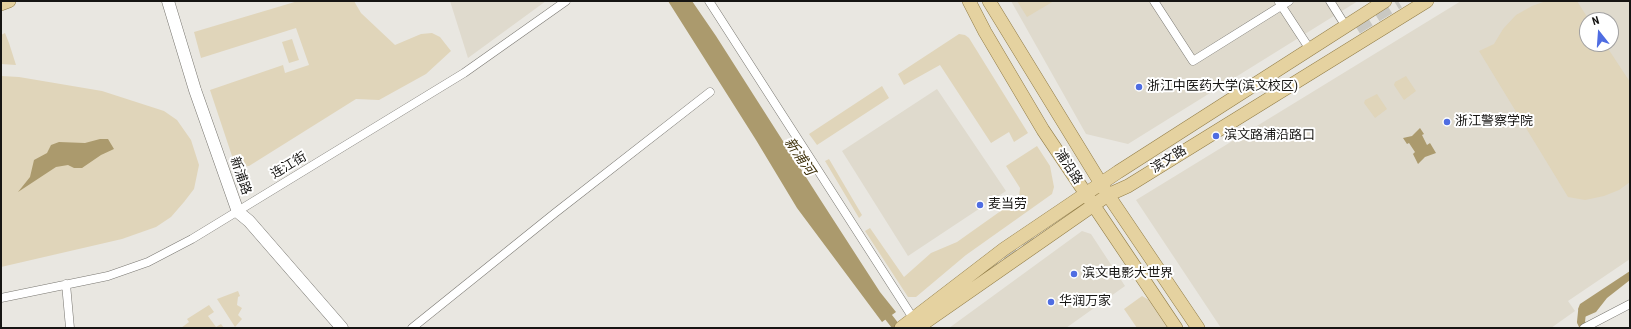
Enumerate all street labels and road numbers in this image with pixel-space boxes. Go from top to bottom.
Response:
street label: 滨文路 [1148,143,1190,177]
street label: 浦沿路 [1051,146,1085,188]
street label: 连江街 [268,149,310,183]
street label: 新浦路 [226,155,254,197]

